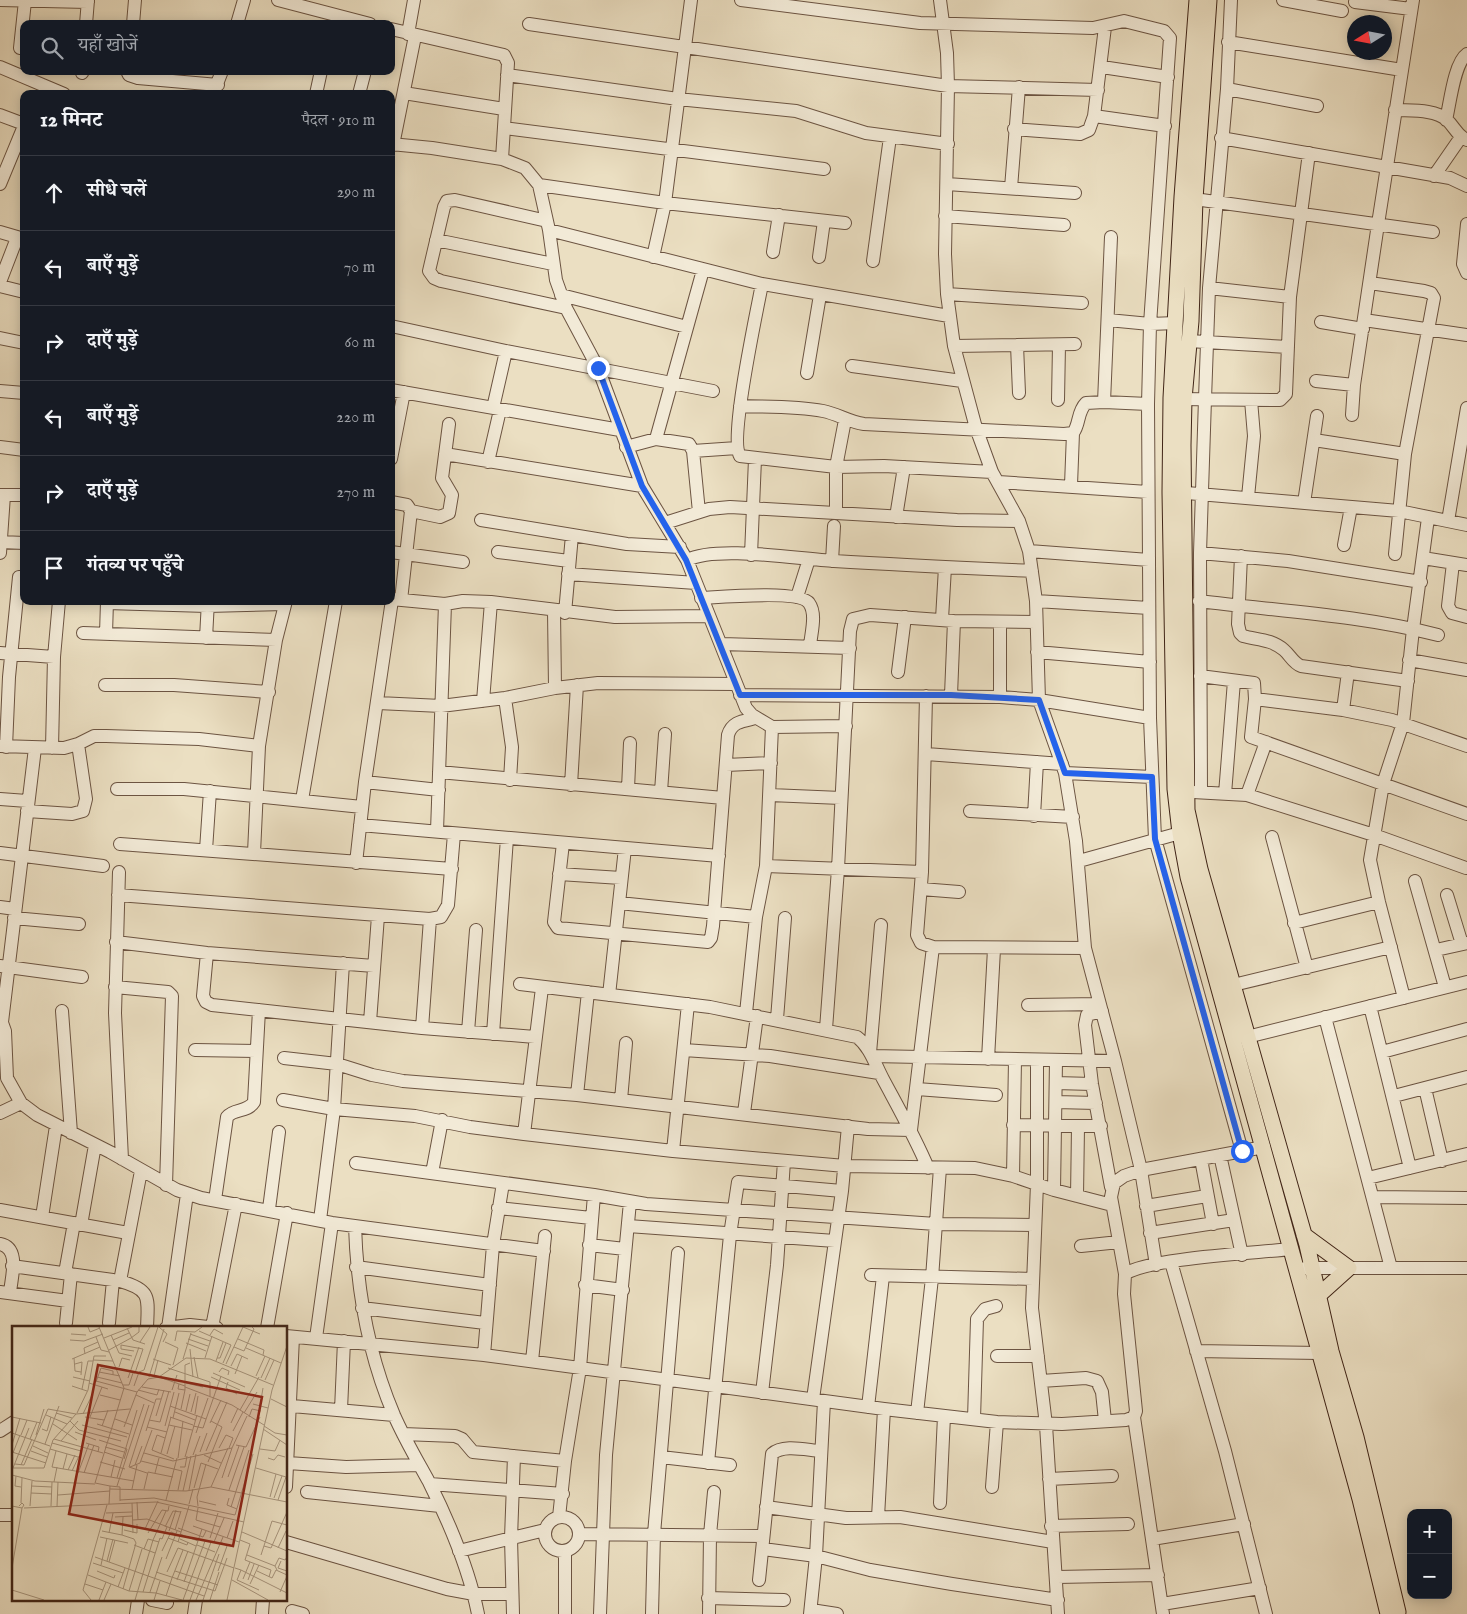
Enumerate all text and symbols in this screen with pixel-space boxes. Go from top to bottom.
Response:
north arrow [1347,15,1392,60]
search box [20,20,395,75]
icon: search [38,34,66,62]
text: यहाँ खोजें [78,34,138,58]
text: 12 मिनट [40,107,102,134]
text: पैदल · 910 m [302,111,375,131]
icon: ahead [40,179,68,207]
text: सीधे चलें [87,179,146,203]
text: 290 m [337,183,375,203]
icon: left [40,254,68,282]
text: बाएँ मुड़ें [87,254,138,278]
text: 70 m [344,258,375,278]
icon: right [40,329,68,357]
text: दाएँ मुड़ें [87,329,138,353]
text: 60 m [345,333,375,353]
route end [587,357,610,380]
icon: left [40,404,68,432]
text: बाएँ मुड़ें [87,404,138,428]
text: 220 m [336,408,375,428]
icon: right [40,479,68,507]
text: दाएँ मुड़ें [87,479,138,503]
text: 270 m [336,483,375,503]
icon: arrive [40,554,68,582]
text: गंतव्य पर पहुँचे [87,554,183,578]
route start [1231,1140,1254,1163]
inset map [12,1326,288,1602]
map controls [1407,1509,1452,1599]
button: + [1407,1509,1452,1554]
button: − [1407,1554,1452,1599]

